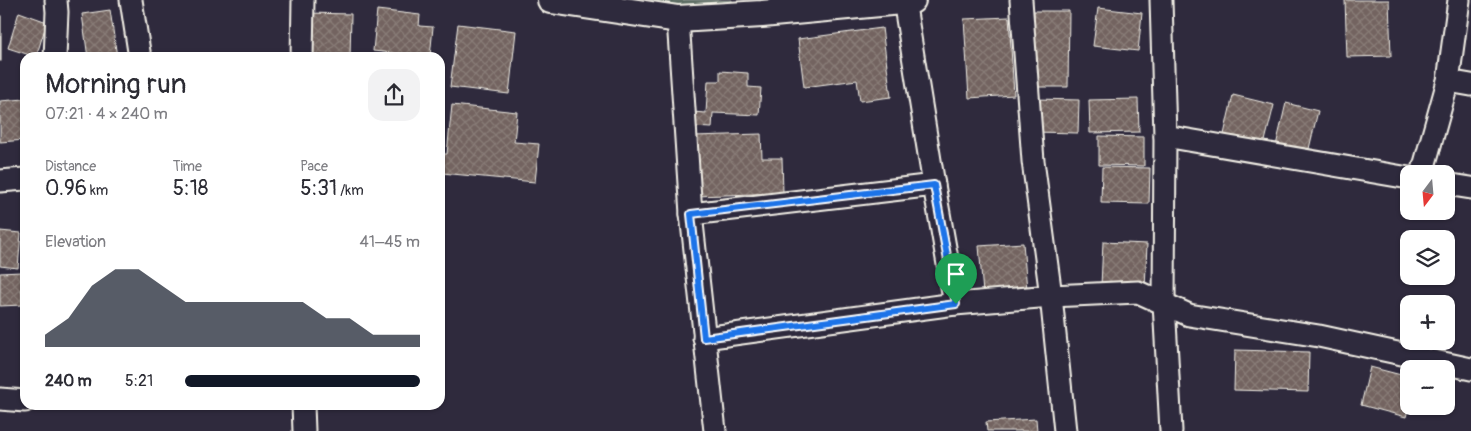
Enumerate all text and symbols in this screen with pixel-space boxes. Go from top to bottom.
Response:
text: Morning run [45,67,187,102]
button: share [368,69,420,121]
text: 07:21 · 4 × 240 m [45,104,168,124]
text: Distance [45,158,96,175]
text: Time [173,158,202,175]
text: Pace [300,158,328,175]
north arrow [1400,165,1455,220]
map controls [1400,165,1455,415]
text: 0.96 [45,175,87,202]
text: 5:18 [173,175,208,202]
text: 5:31 [300,175,337,202]
text: km [87,182,108,199]
text: /km [337,182,364,199]
button: layers [1400,230,1455,285]
text: Elevation [45,232,106,252]
text: 41–45 m [359,232,420,252]
pin [935,253,977,304]
icon: arrive [942,260,970,288]
button: + [1400,295,1455,350]
button: − [1400,360,1455,415]
text: 240 m [45,371,92,391]
text: 5:21 [125,371,153,391]

